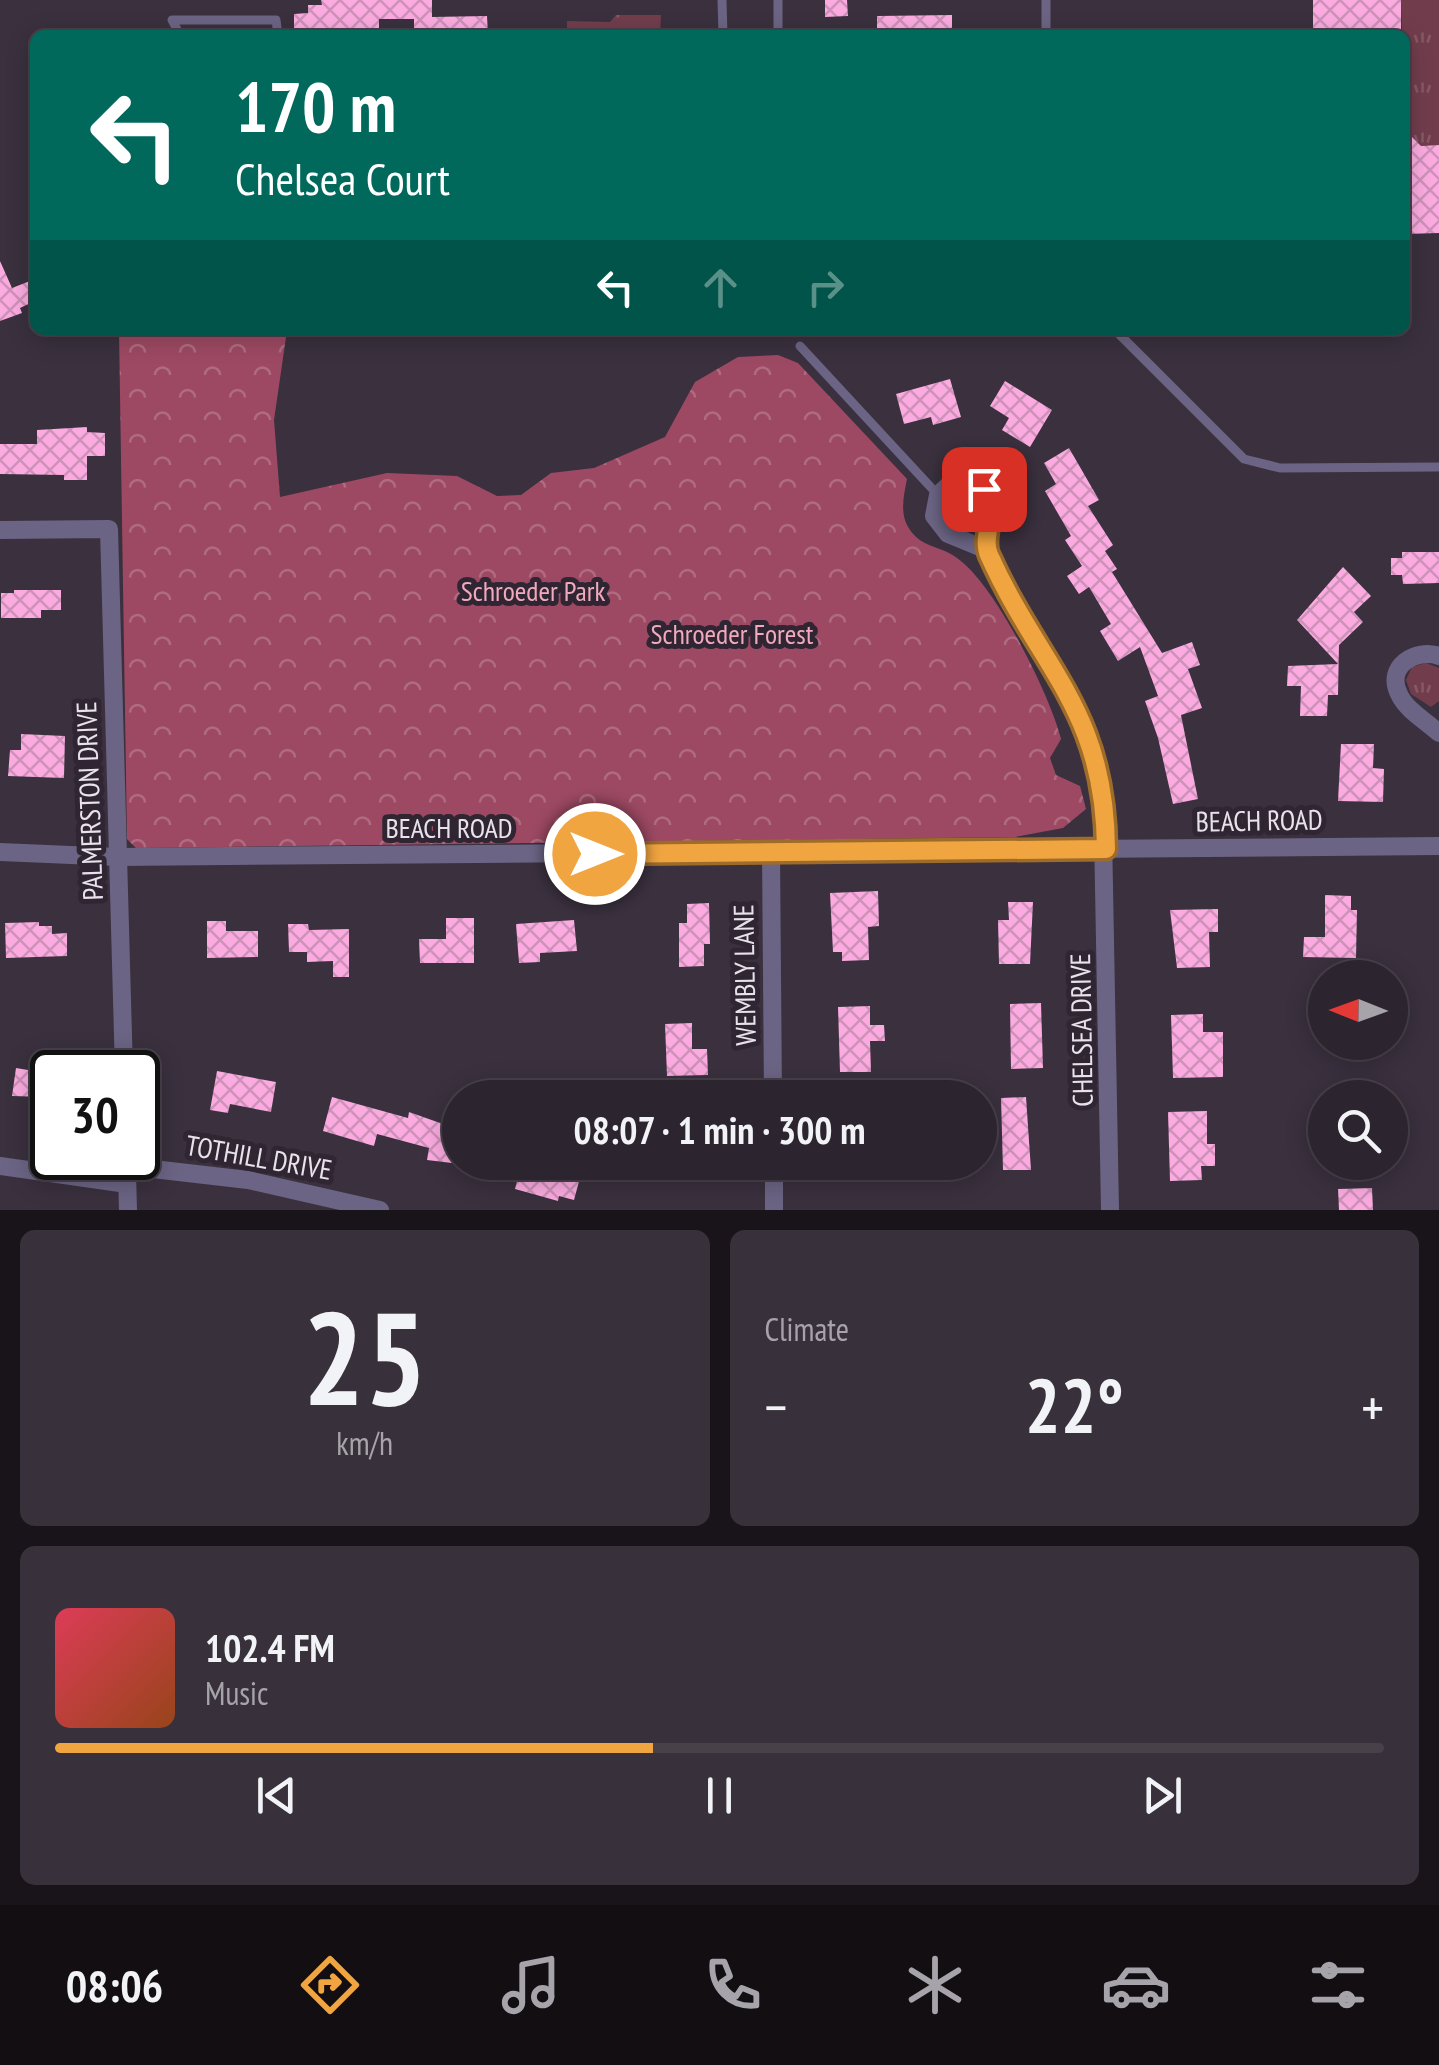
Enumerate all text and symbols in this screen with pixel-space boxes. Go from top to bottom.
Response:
text: 170 m [235,61,396,151]
icon: left [70,70,200,200]
text: Chelsea Court [235,149,450,207]
icon: left [588,260,643,315]
icon: ahead [693,260,748,315]
icon: right [798,260,853,315]
pin [942,447,1027,532]
icon: arrive [957,462,1012,517]
park label: Schroeder Park [461,572,605,609]
park label: Schroeder Forest [651,615,814,652]
street label: PALMERSTON DRIVE [67,701,111,901]
street label: BEACH ROAD [1195,800,1323,840]
position arrow [543,802,647,906]
street label: BEACH ROAD [385,809,513,846]
street label: WEMBLY LANE [724,904,764,1046]
street label: CHELSEA DRIVE [1061,953,1101,1107]
north arrow [1308,960,1408,1060]
map controls [1308,960,1408,1180]
speed limit sign: 30 [30,1050,160,1180]
button: search [1308,1080,1408,1180]
text: 08:07 · 1 min · 300 m [573,1105,866,1154]
street label: TOTHILL DRIVE [183,1126,335,1188]
text: 25 [303,1273,427,1441]
text: Climate [765,1308,849,1350]
text: 22° [1025,1357,1124,1454]
text: − [765,1371,787,1442]
text: + [1361,1371,1384,1442]
text: km/h [336,1422,393,1464]
text: 102.4 FM [205,1623,335,1672]
text: Music [205,1672,268,1714]
icon: previous [249,1768,304,1823]
icon: pause [692,1768,747,1823]
icon: next [1135,1768,1190,1823]
icon: directions [295,1950,365,2020]
icon: music [496,1950,566,2020]
icon: phone [698,1950,768,2020]
icon: climate [900,1950,970,2020]
icon: car [1101,1950,1171,2020]
icon: filters [1303,1950,1373,2020]
text: 08:06 [66,1956,163,2014]

